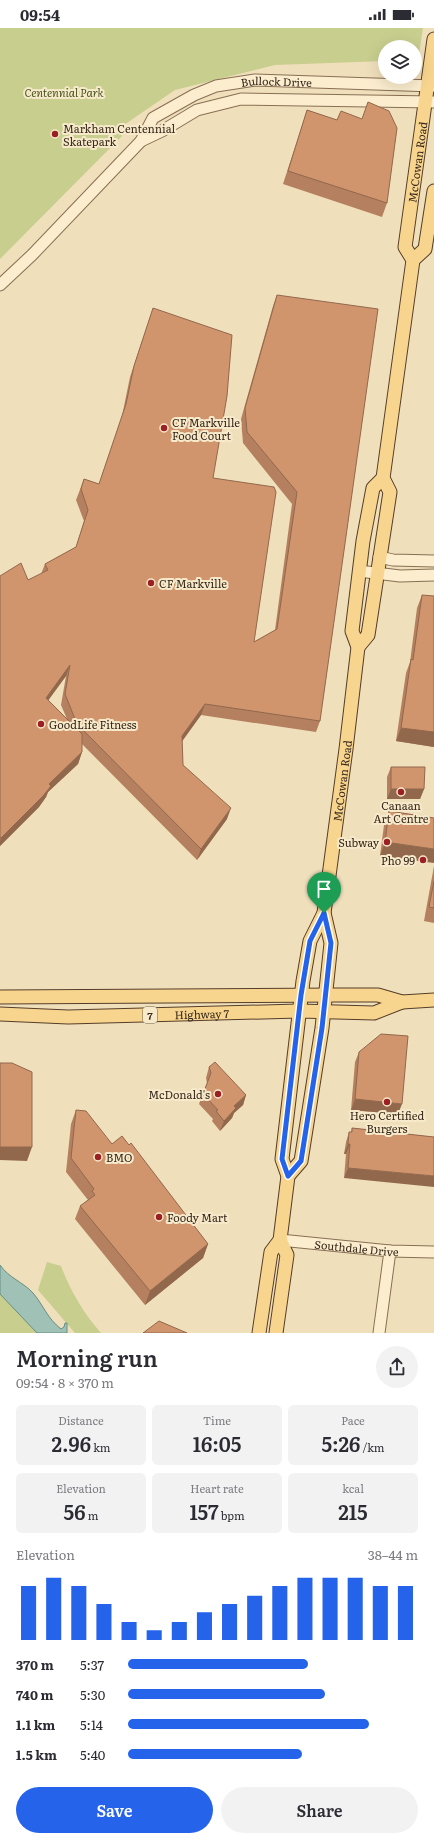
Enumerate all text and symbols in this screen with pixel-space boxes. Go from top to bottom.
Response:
text: 09:54 [20,3,60,26]
map controls [378,40,422,84]
button: layers [378,40,422,84]
street label: Bullock Drive [240,72,312,90]
park label: Centennial Park [25,84,103,100]
place label: Markham Centennial Skatepark [63,120,176,149]
street label: McCowan Road [403,120,430,204]
marker: Markham Centennial Skatepark [50,129,60,139]
place label: CF Markville Food Court [172,414,240,443]
marker: CF Markville Food Court [159,423,169,433]
place label: CF Markville [159,575,227,591]
marker: CF Markville [146,578,156,588]
place label: GoodLife Fitness [49,716,137,732]
marker: GoodLife Fitness [36,719,46,729]
street label: McCowan Road [328,739,355,822]
marker: Canaan Art Centre [396,787,406,797]
place label: Canaan Art Centre [374,797,429,826]
place label: Subway [338,834,380,850]
marker: Subway [382,837,392,847]
place label: Pho 99 [381,852,415,868]
marker: Pho 99 [418,855,428,865]
pin [307,872,341,913]
icon: arrive [313,878,335,900]
street label: Highway 7 [174,1005,230,1022]
road number: 7 [143,1007,157,1023]
place label: McDonald's [148,1086,210,1102]
marker: McDonald's [213,1089,223,1099]
marker: Hero Certified Burgers [382,1097,392,1107]
place label: Hero Certified Burgers [350,1107,425,1136]
place label: BMO [106,1149,132,1165]
marker: BMO [93,1152,103,1162]
place label: Foody Mart [167,1209,228,1225]
marker: Foody Mart [154,1212,164,1222]
street label: Southdale Drive [314,1236,399,1259]
text: Morning run [16,1341,158,1374]
button: share [376,1346,418,1388]
text: 09:54 · 8 × 370 m [16,1373,114,1392]
text: Distance [58,1412,104,1428]
text: Time [203,1412,231,1428]
text: Pace [341,1412,365,1428]
text: 2.96 [51,1428,91,1458]
text: 16:05 [193,1428,241,1458]
text: 5:26 [321,1428,360,1458]
text: km [91,1439,111,1455]
text: /km [360,1439,385,1455]
text: Elevation [56,1480,106,1496]
text: Heart rate [190,1480,244,1496]
text: kcal [342,1480,364,1496]
text: 56 [64,1496,86,1526]
text: 157 [189,1496,218,1526]
text: 215 [338,1496,368,1526]
text: m [86,1507,98,1523]
text: bpm [218,1507,245,1523]
text: Elevation [16,1545,75,1564]
text: 38–44 m [368,1545,418,1564]
text: 370 m [16,1655,54,1674]
text: 5:37 [80,1655,104,1674]
text: 740 m [16,1685,54,1704]
text: 5:30 [80,1685,105,1704]
text: 1.1 km [16,1715,55,1734]
text: 5:14 [80,1715,103,1734]
text: 1.5 km [16,1745,57,1764]
text: 5:40 [80,1745,105,1764]
button: Save [16,1787,213,1833]
button: Share [221,1787,418,1833]

